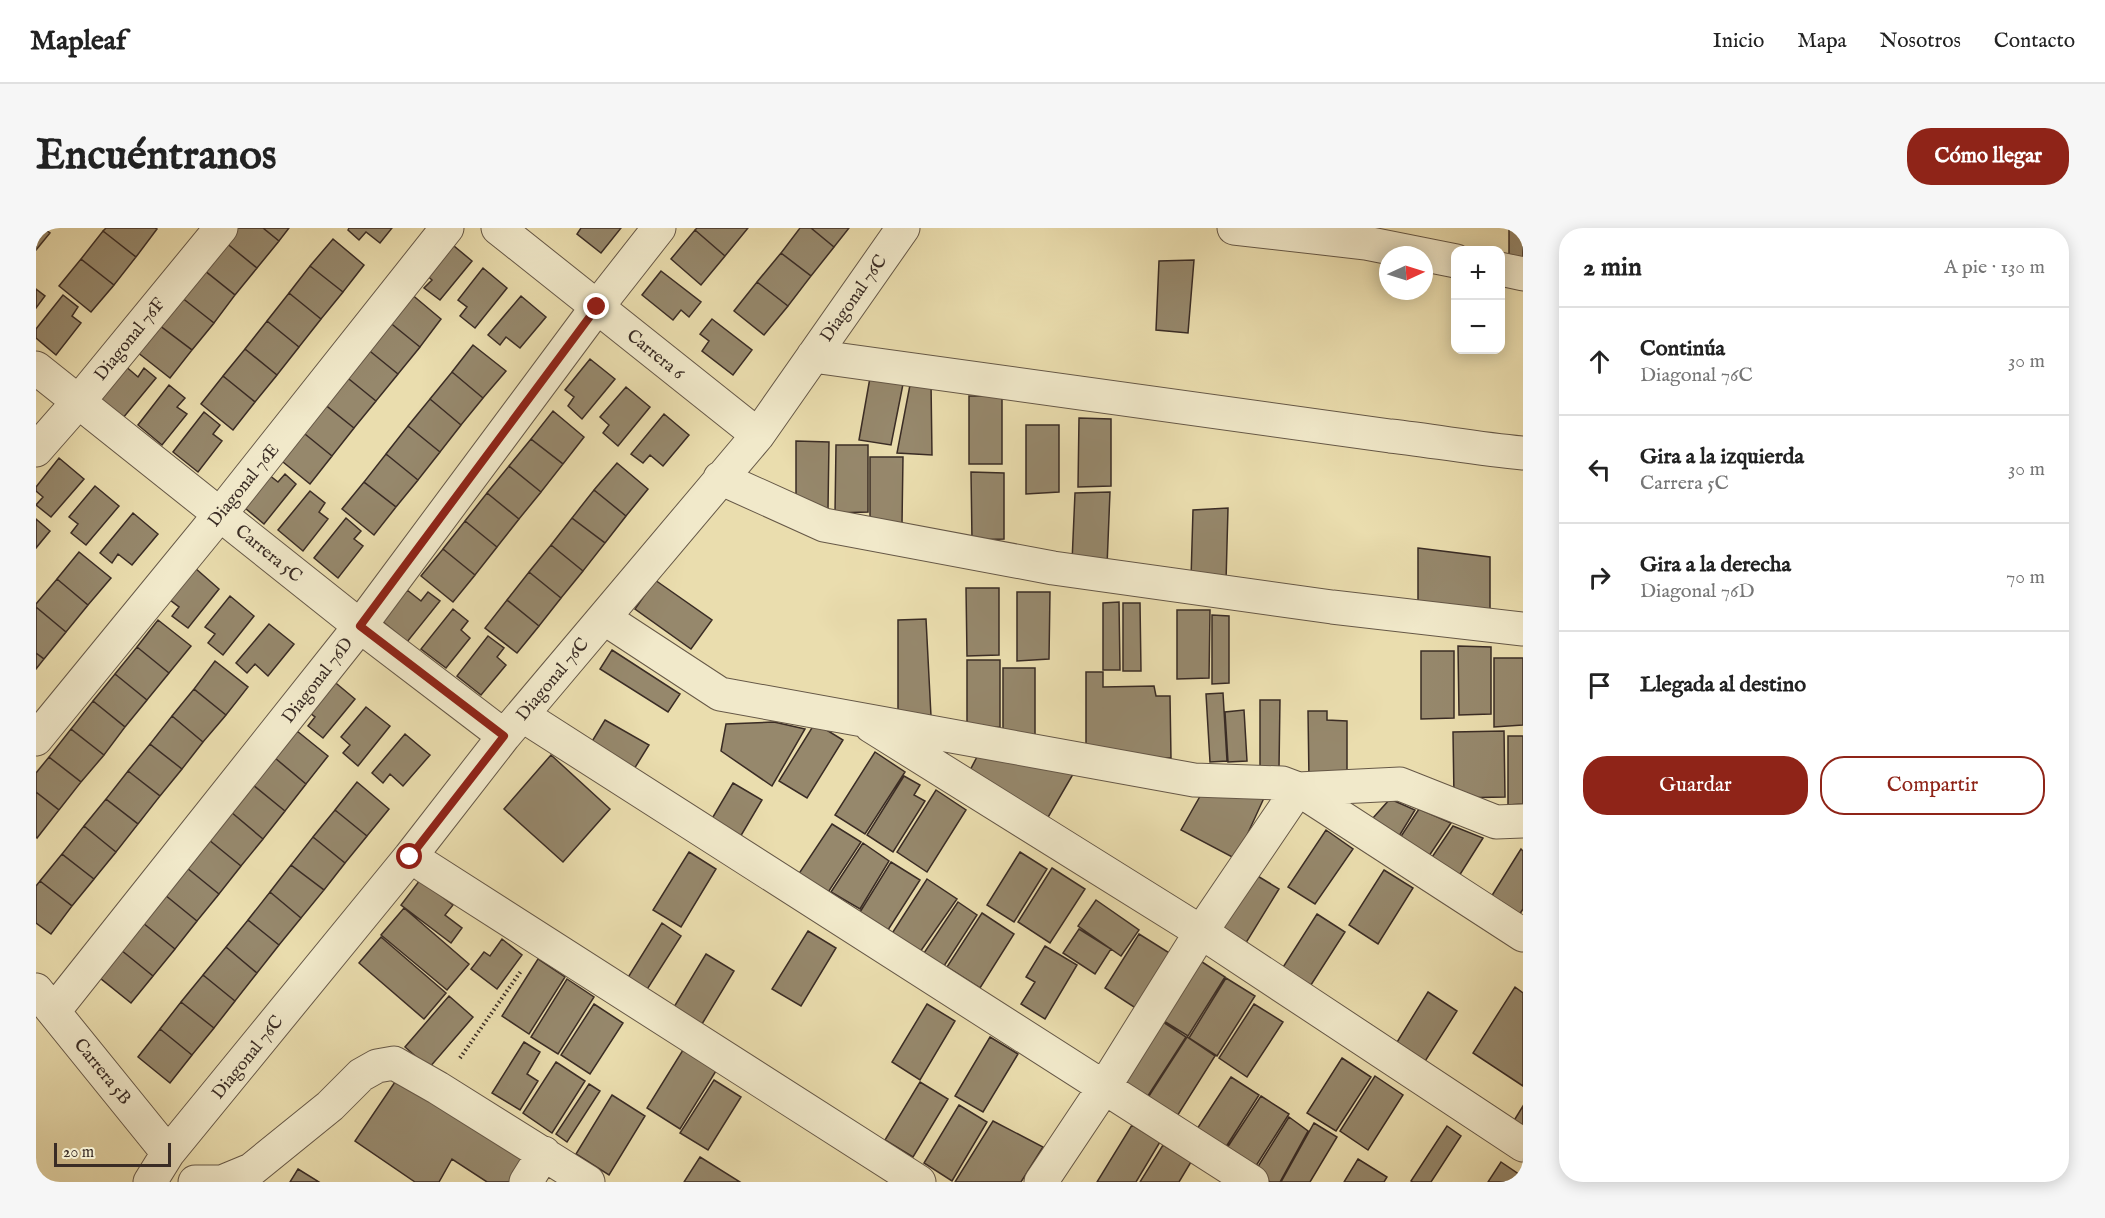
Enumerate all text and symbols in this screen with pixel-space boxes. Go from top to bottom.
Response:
text: Mapleaf [30,24,126,59]
text: Inicio [1713,28,1764,55]
text: Mapa [1797,28,1847,55]
text: Nosotros [1880,28,1961,55]
text: Contacto [1994,28,2075,55]
button: Cómo llegar [1907,128,2069,185]
text: Encuéntranos [36,130,277,183]
north arrow [1379,246,1433,300]
map controls [1451,246,1505,354]
button: + [1451,246,1505,300]
street label: Diagonal 76C [816,251,893,347]
text: 2 min [1583,251,1642,284]
text: A pie · 130 m [1944,255,2045,280]
street label: Diagonal 76F [90,293,171,386]
route end [583,293,609,319]
button: − [1451,300,1505,354]
street label: Carrera 6 [621,325,689,386]
text: Continúa [1640,335,1725,363]
icon: ahead [1583,345,1616,378]
text: 30 m [2008,349,2045,374]
text: Diagonal 76C [1640,363,1753,388]
street label: Diagonal 76E [203,439,285,532]
text: Gira a la izquierda [1640,443,1804,471]
icon: left [1583,453,1616,486]
text: 30 m [2008,457,2045,482]
text: Carrera 5C [1640,471,1729,496]
street label: Carrera 5C [230,520,306,588]
text: Gira a la derecha [1640,551,1791,579]
icon: right [1583,561,1616,594]
text: 70 m [2006,565,2045,590]
text: Diagonal 76D [1640,579,1755,604]
street label: Diagonal 76D [277,633,359,729]
street label: Diagonal 76C [512,634,595,726]
icon: arrive [1583,669,1616,702]
text: Llegada al destino [1640,671,1806,699]
button: Guardar [1583,756,1808,815]
button: Compartir [1820,756,2045,815]
route start [396,843,422,869]
street label: Diagonal 76C [207,1011,289,1105]
street label: Carrera 5B [68,1034,136,1110]
scale bar [54,1140,171,1168]
text: 20 m [63,1143,94,1163]

